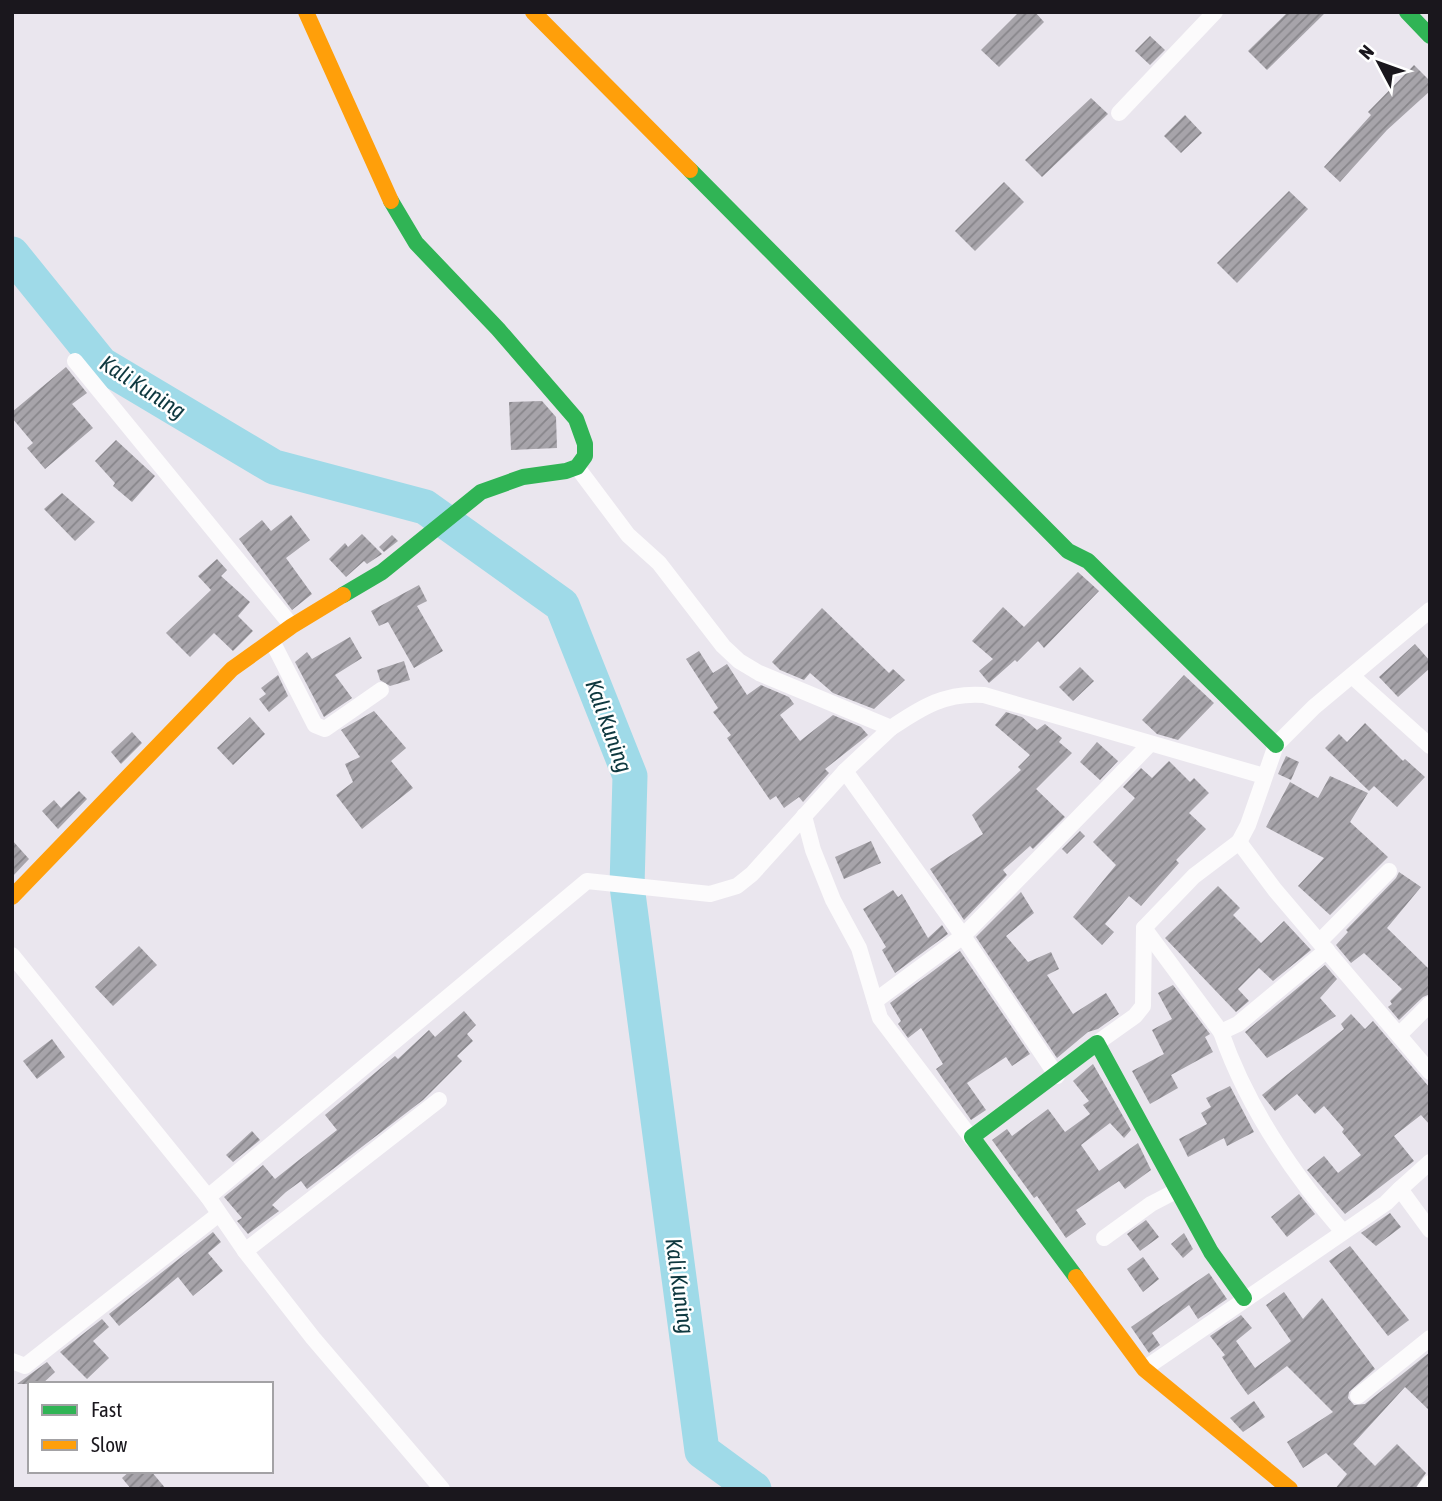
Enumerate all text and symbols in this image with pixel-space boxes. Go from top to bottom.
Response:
north arrow [1344,28,1414,98]
text: N [1354,40,1378,63]
water label: Kali Kuning [95,350,191,424]
water label: Kali Kuning [580,676,638,776]
water label: Kali Kuning [660,1236,700,1336]
legend [28,1382,273,1473]
text: Fast [91,1397,122,1421]
text: Slow [91,1432,128,1456]

